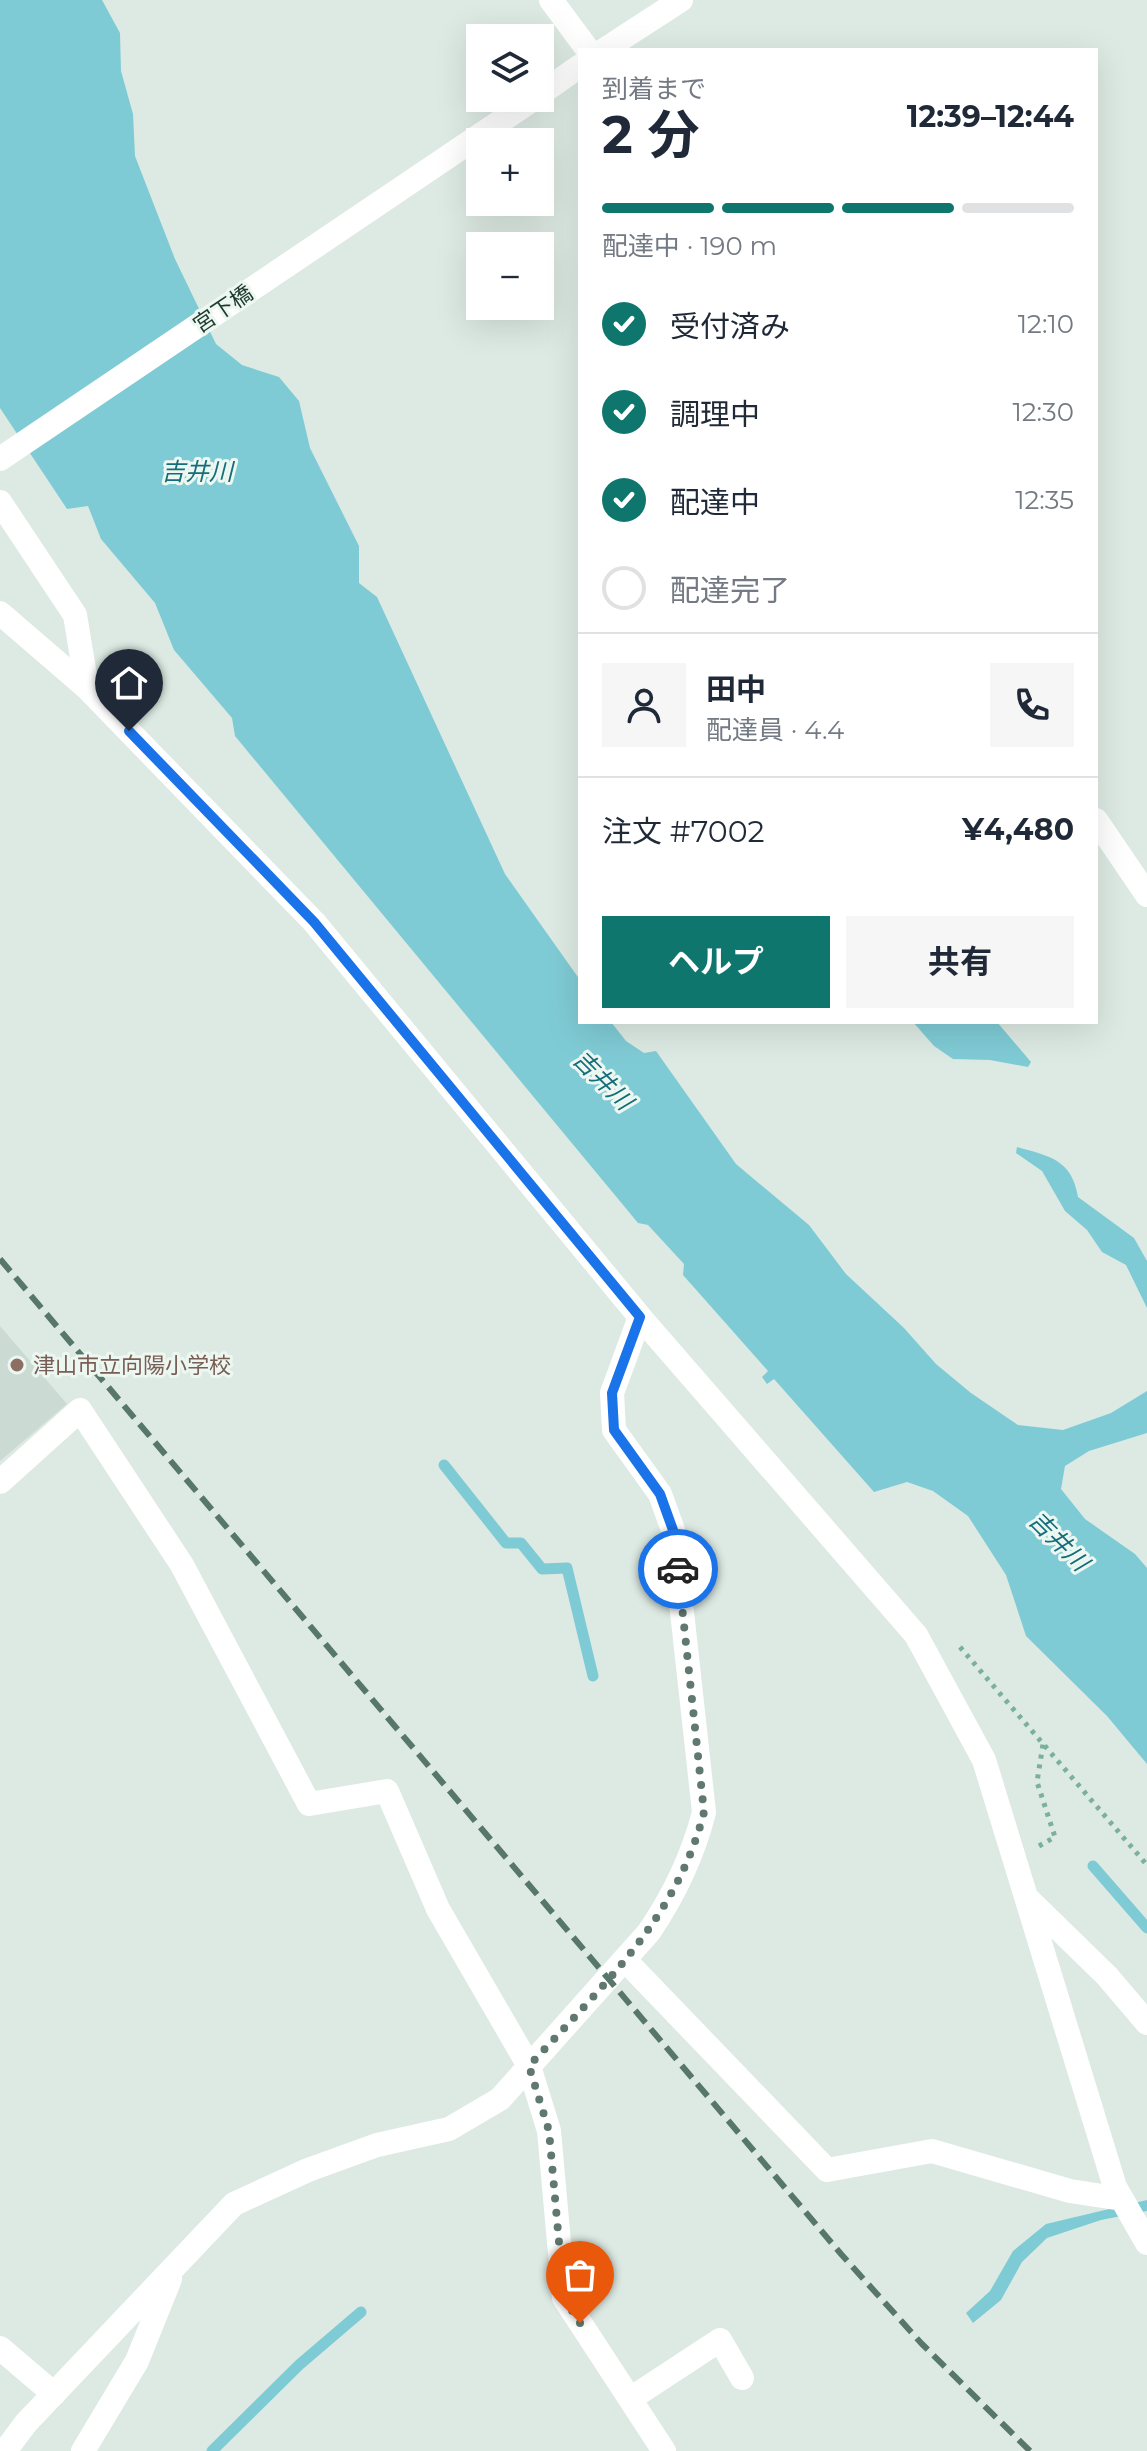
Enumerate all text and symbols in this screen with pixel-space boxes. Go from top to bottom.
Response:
map controls [466,24,554,320]
button: layers [466,24,554,112]
text: 到着まで [602,73,706,105]
text: 12:39–12:44 [907,98,1074,135]
text: 2 分 [602,103,699,166]
button: + [466,128,554,216]
text: 配達中 · 190 m [602,230,777,262]
button: − [466,232,554,320]
street label: 宮下橋 [188,279,258,339]
icon: check [602,302,646,346]
text: 受付済み [670,308,790,345]
text: 12:10 [1018,308,1074,340]
icon: check [602,390,646,434]
text: 調理中 [670,396,760,433]
text: 12:30 [1012,396,1074,428]
water label: 吉井川 [161,457,236,486]
icon: check [602,478,646,522]
text: 配達中 [670,484,760,521]
text: 12:35 [1015,484,1074,516]
text: 配達完了 [670,572,790,609]
pin [95,649,163,731]
icon: home [107,661,151,705]
button: person [602,663,686,747]
button: phone [990,663,1074,747]
text: 田中 [706,671,766,708]
text: 配達員 · 4.4 [706,714,844,746]
text: ¥4,480 [962,811,1074,848]
text: 注文 #7002 [602,813,765,850]
button: ヘルプ [602,916,830,1008]
button: 共有 [846,916,1074,1008]
water label: 吉井川 [567,1044,641,1118]
place label: 津山市立向陽小学校 [33,1352,231,1379]
marker: 津山市立向陽小学校 [8,1356,26,1374]
water label: 吉井川 [1023,1505,1097,1579]
courier [638,1529,718,1609]
icon: car [656,1547,700,1591]
pin [546,2241,614,2323]
icon: bag [558,2253,602,2297]

